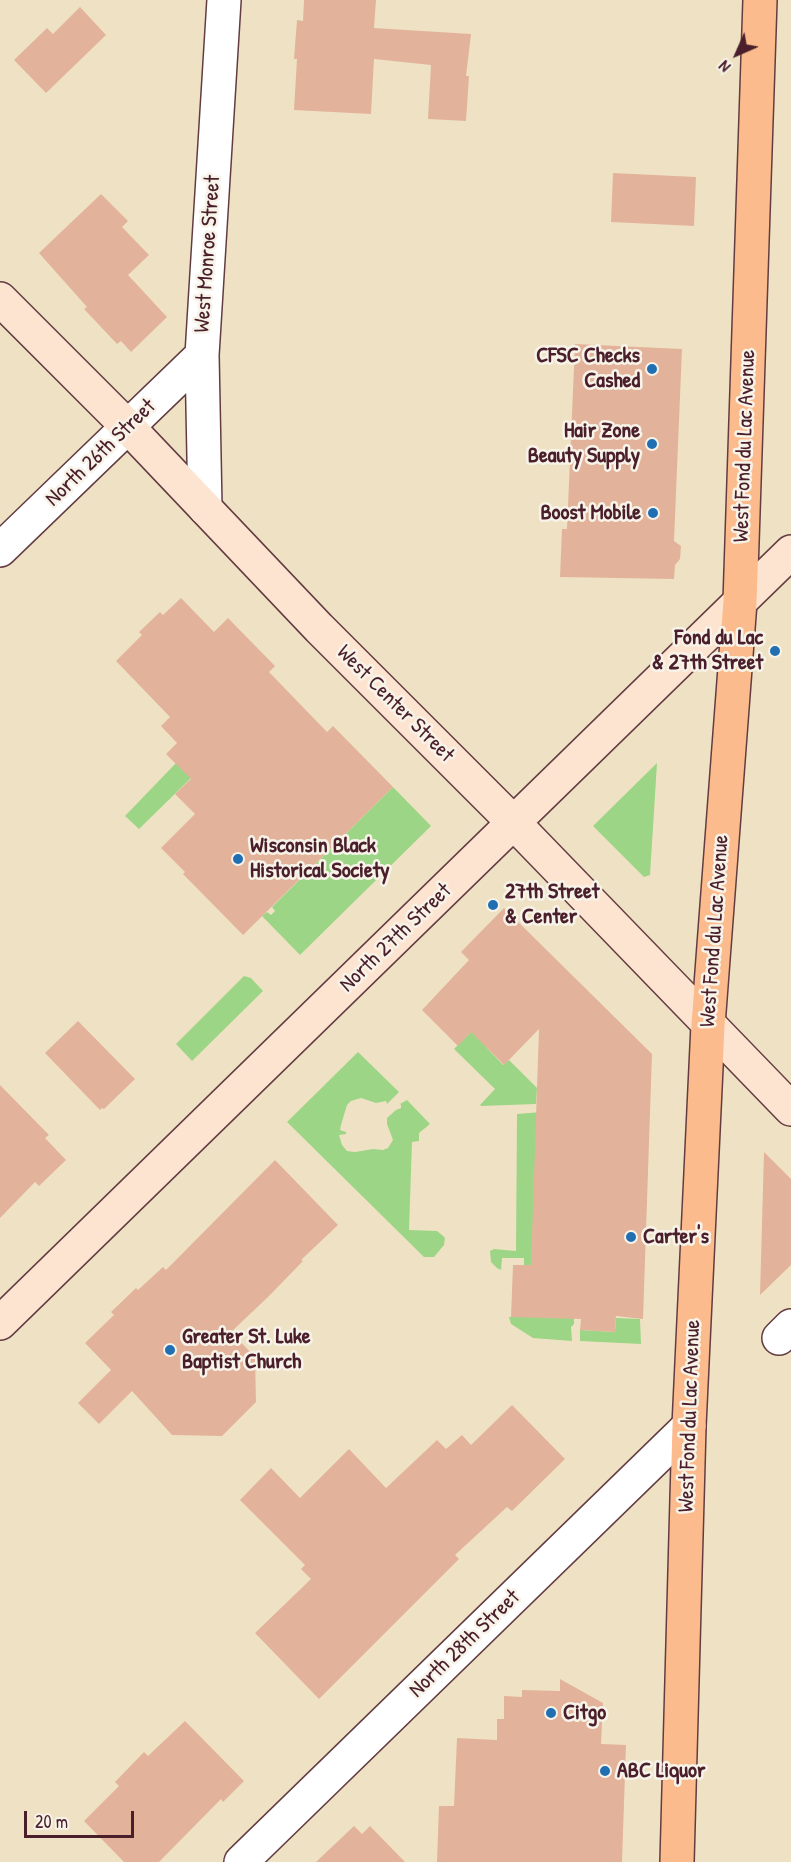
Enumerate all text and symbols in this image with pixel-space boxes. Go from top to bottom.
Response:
north arrow [707,24,767,84]
text: N [713,56,735,78]
street label: West Monroe Street [189,174,227,334]
place label: CFSC Checks Cashed [536,343,640,394]
street label: West Fond du Lac Avenue [728,349,762,543]
marker: CFSC Checks Cashed [645,362,659,376]
street label: North 26th Street [40,394,162,512]
place label: Hair Zone Beauty Supply [528,418,640,470]
marker: Hair Zone Beauty Supply [645,437,659,451]
place label: Boost Mobile [540,500,641,526]
marker: Boost Mobile [646,506,660,520]
place label: Fond du Lac & 27th Street [652,625,763,676]
street label: West Center Street [331,640,459,768]
marker: Fond du Lac & 27th Street [768,644,782,658]
place label: Wisconsin Black Historical Society [250,833,390,884]
street label: West Fond du Lac Avenue [695,834,735,1028]
marker: Wisconsin Black Historical Society [231,852,245,866]
street label: North 27th Street [335,878,457,998]
place label: 27th Street & Center [505,879,599,930]
marker: 27th Street & Center [486,898,500,912]
place label: Carter's [643,1224,709,1250]
marker: Carter's [624,1230,638,1244]
street label: West Fond du Lac Avenue [673,1319,707,1513]
place label: Greater St. Luke Baptist Church [182,1324,311,1376]
marker: Greater St. Luke Baptist Church [163,1343,177,1357]
street label: North 28th Street [404,1585,526,1703]
place label: Citgo [563,1700,606,1726]
marker: Citgo [544,1706,558,1720]
place label: ABC Liquor [617,1758,705,1784]
marker: ABC Liquor [598,1764,612,1778]
scale bar [27,1799,136,1837]
text: 20 m [35,1809,68,1834]

